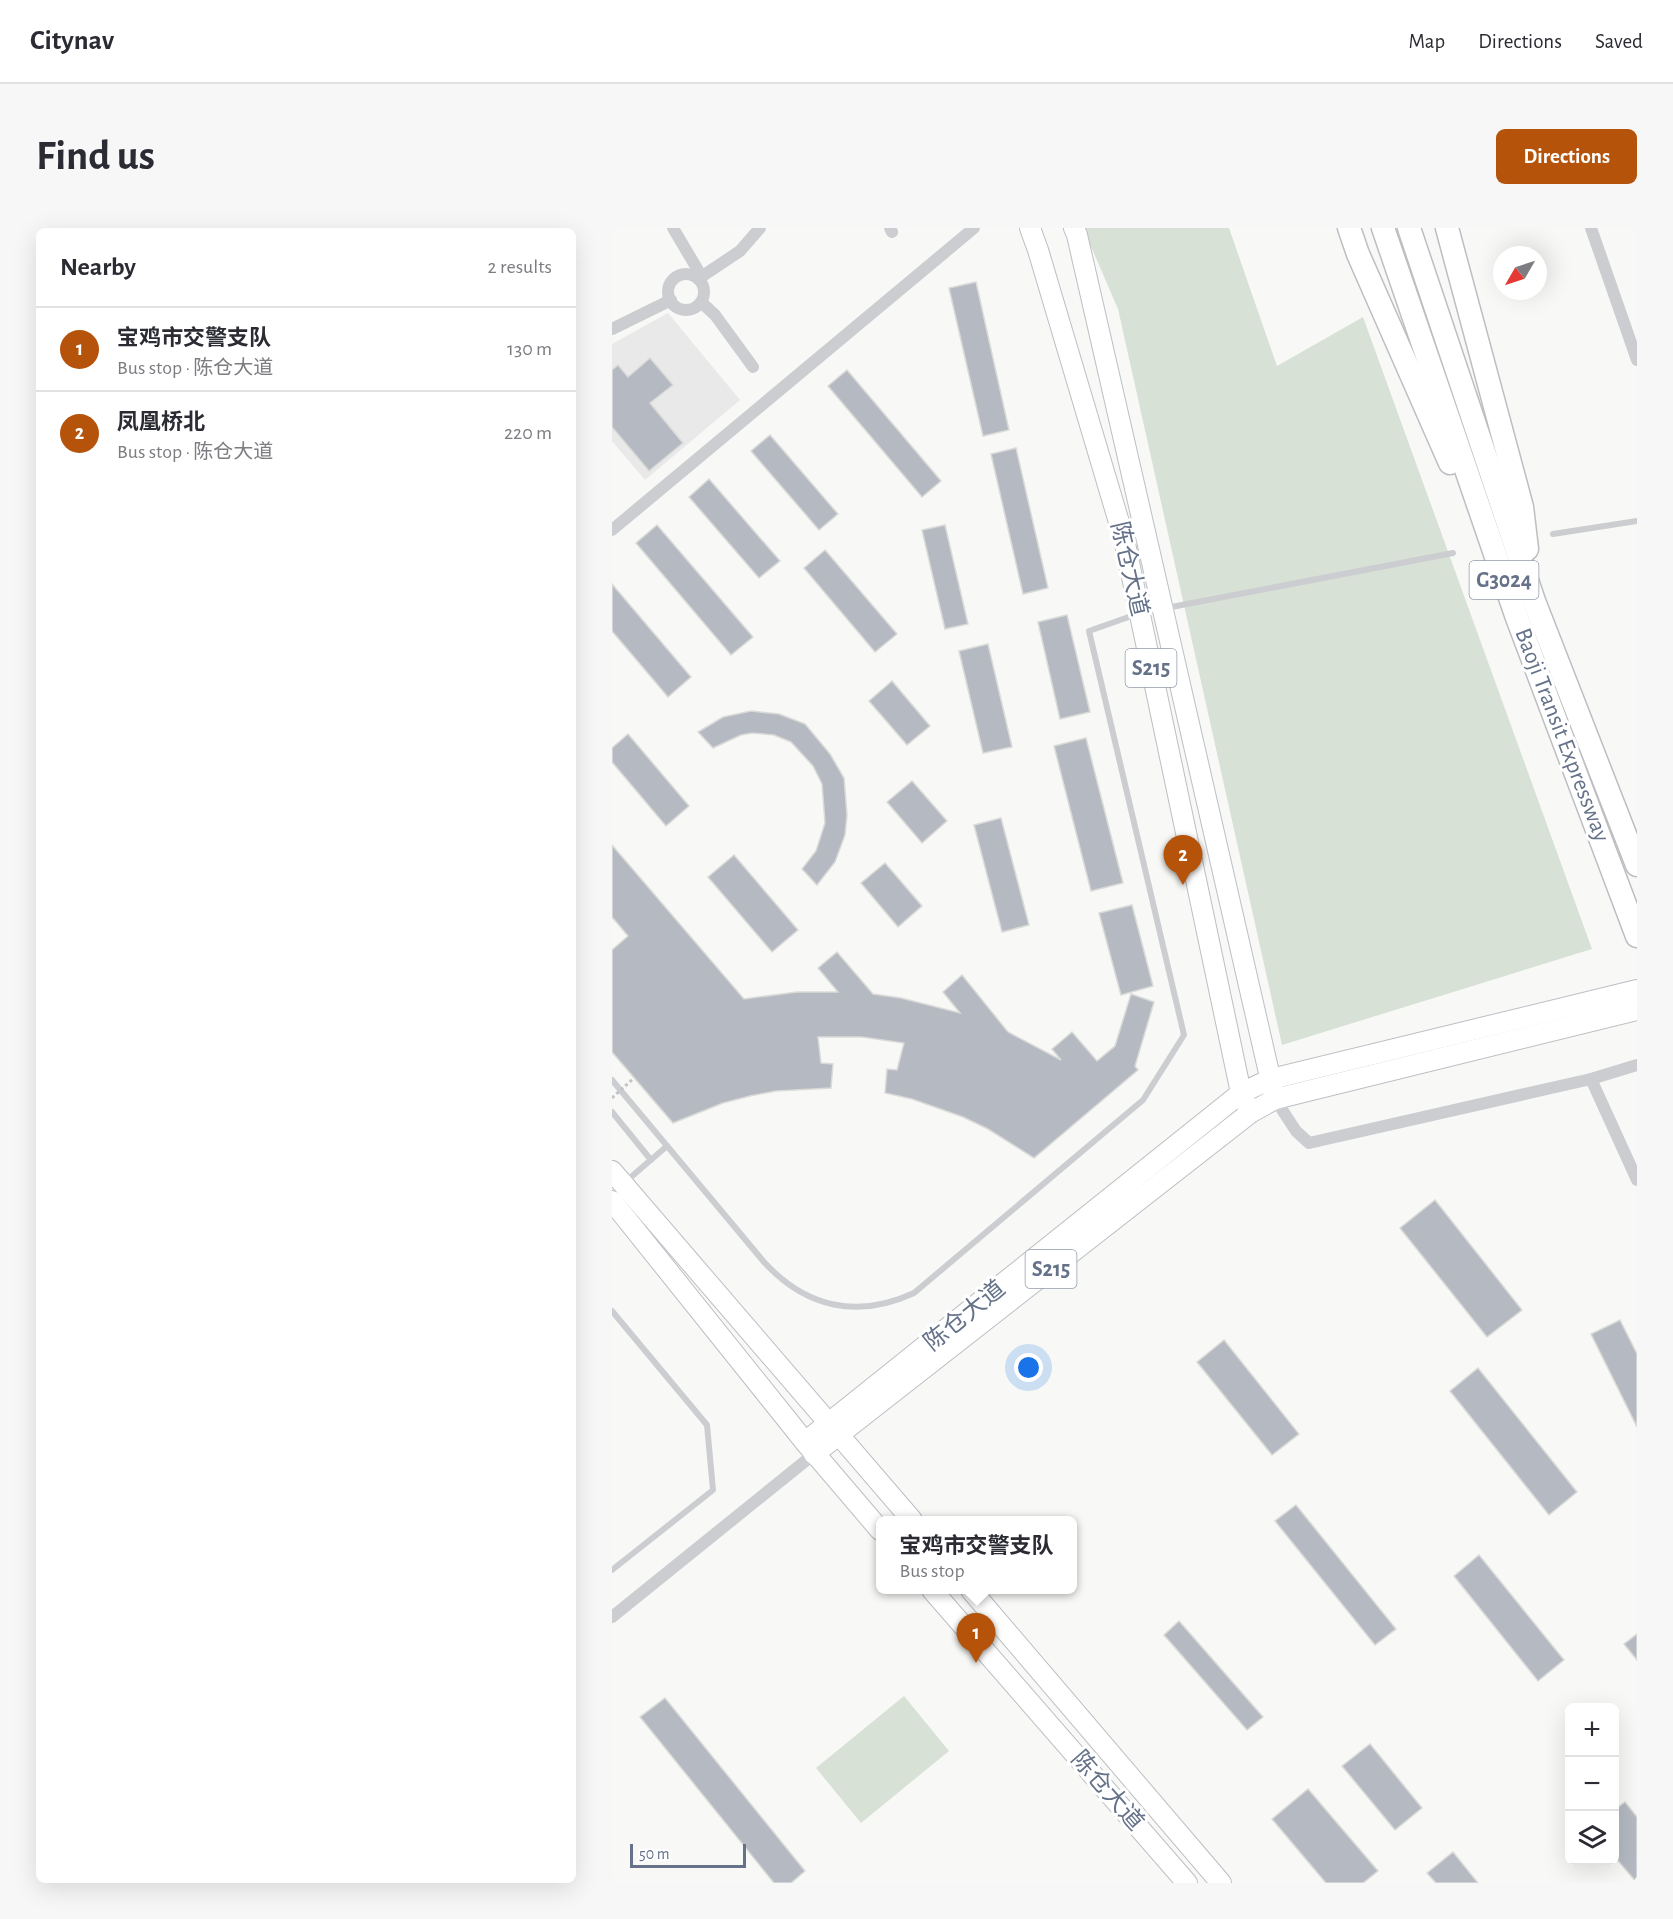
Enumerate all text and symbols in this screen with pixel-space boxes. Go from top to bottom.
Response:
text: Citynav [30,27,114,55]
text: Map [1409,31,1445,52]
text: Directions [1478,31,1562,52]
text: Saved [1595,31,1643,52]
button: Directions [1496,129,1637,184]
text: Find us [36,135,155,177]
north arrow [1493,246,1547,300]
text: Nearby [60,254,136,280]
text: 2 results [488,257,552,277]
text: 宝鸡市交警支队 [117,327,271,349]
text: 1 [76,339,83,359]
text: 130 m [507,339,552,359]
text: Bus stop · 陈仓大道 [117,358,273,378]
text: 凤凰桥北 [117,411,205,433]
text: 2 [75,423,84,443]
text: 220 m [504,423,552,443]
text: Bus stop · 陈仓大道 [117,442,273,462]
street label: 陈仓大道 [1107,519,1153,618]
road number: G3024 [1470,561,1538,599]
street label: Baoji Transit Expressway [1510,625,1614,845]
road number: S215 [1126,649,1176,687]
pin: 2 [1164,836,1202,885]
road number: S215 [1026,1250,1076,1288]
street label: 陈仓大道 [919,1275,1010,1356]
your location [1014,1353,1043,1382]
popup [876,1516,1077,1594]
text: 宝鸡市交警支队 [899,1535,1054,1557]
text: Bus stop [899,1561,965,1581]
pin: 1 [956,1614,996,1663]
map controls [1565,1703,1619,1865]
button: + [1565,1703,1619,1757]
street label: 陈仓大道 [1066,1746,1149,1835]
button: − [1565,1757,1619,1811]
button: layers [1565,1811,1619,1865]
scale bar [630,1841,746,1868]
text: 50 m [639,1846,670,1862]

